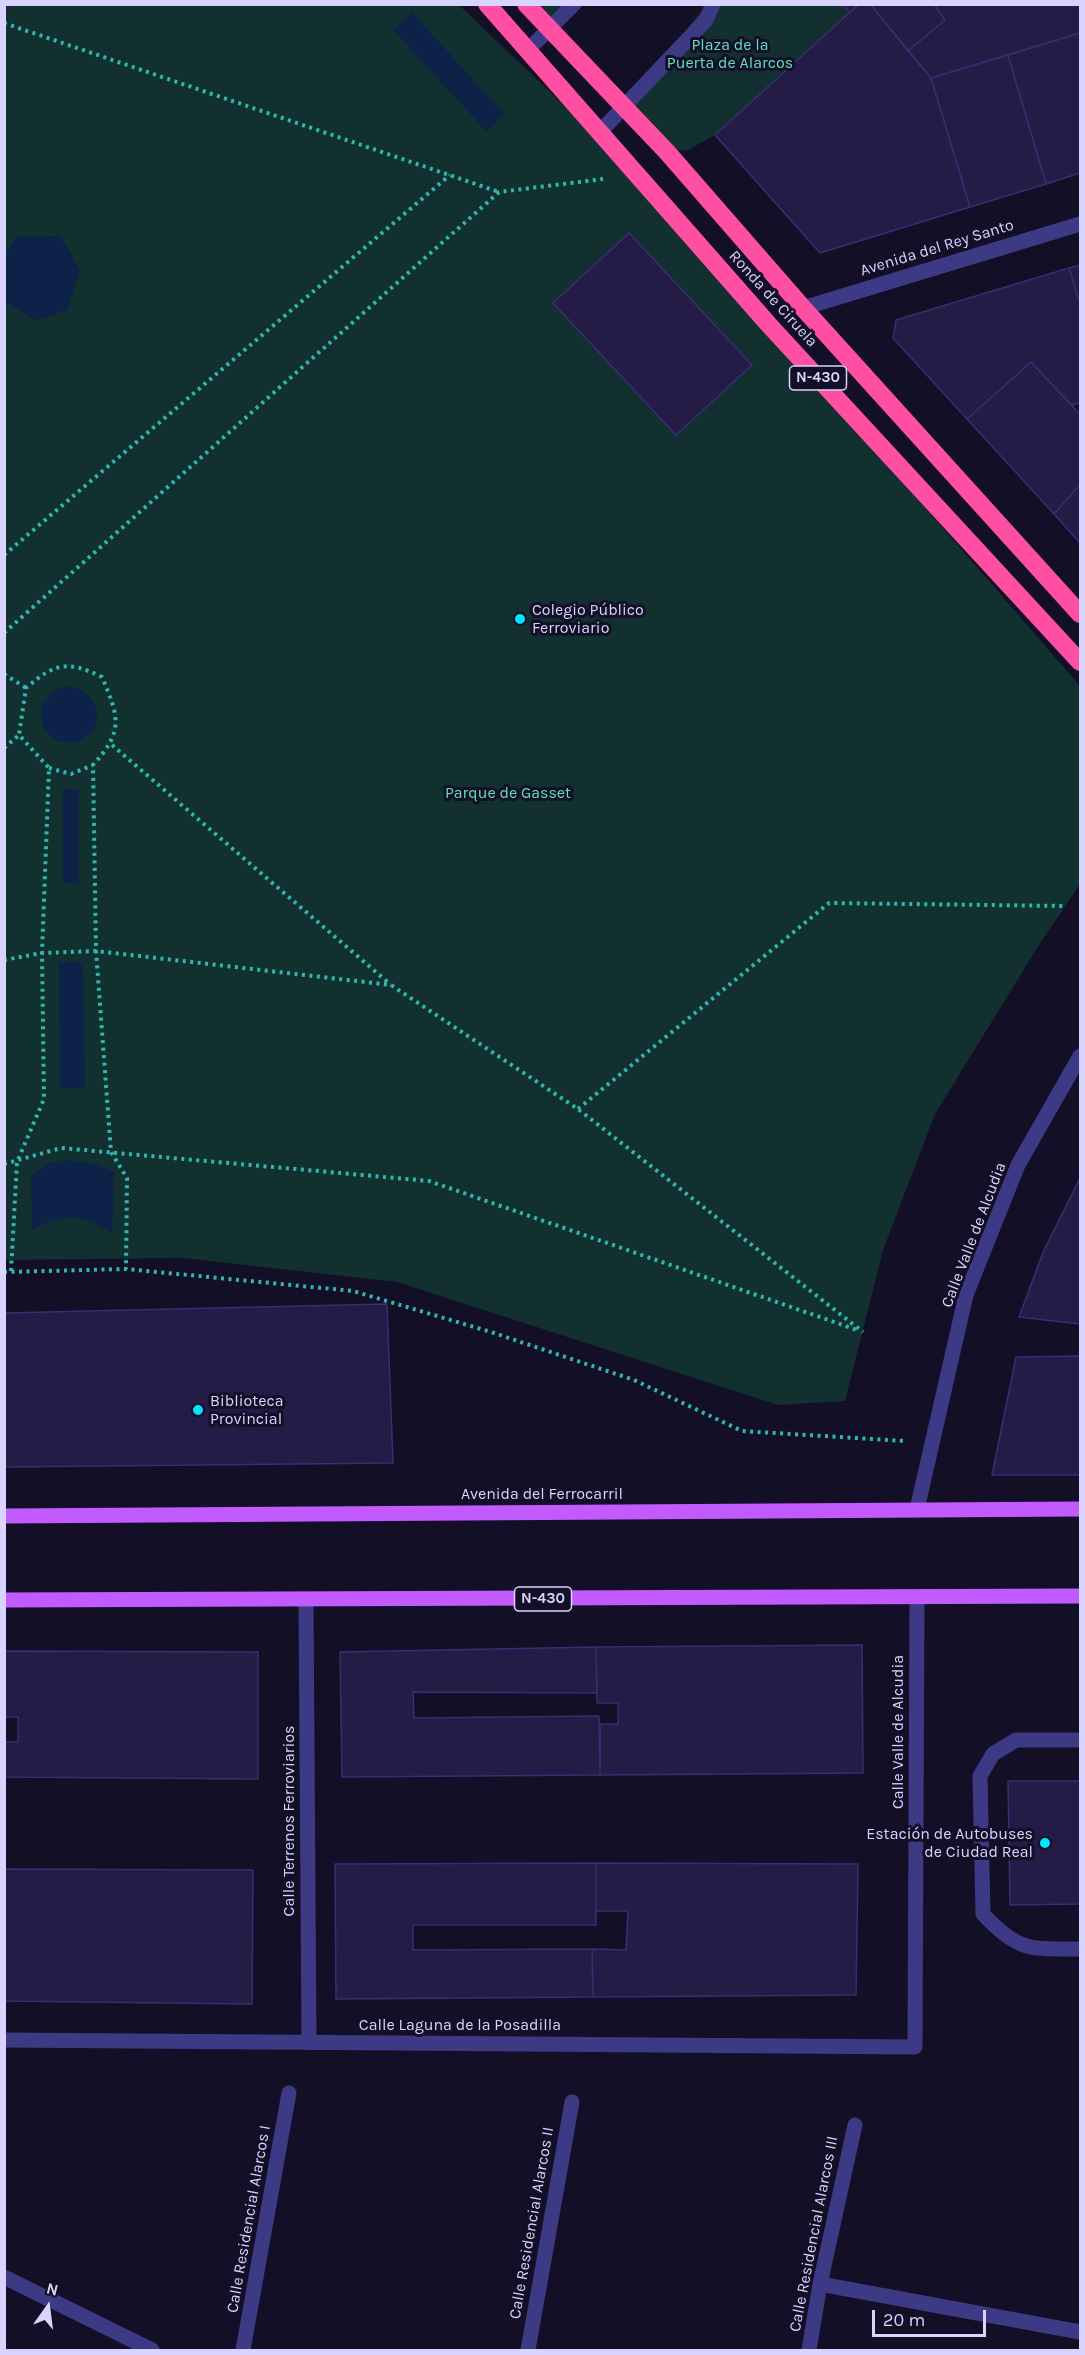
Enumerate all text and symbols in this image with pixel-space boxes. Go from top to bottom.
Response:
park label: Plaza de la Puerta de Alarcos [667,35,793,73]
street label: Avenida del Rey Santo [858,215,1016,281]
street label: Ronda de Ciruela [725,247,821,351]
road number: N-430 [790,366,846,390]
place label: Colegio Público Ferroviario [532,600,644,638]
marker: Colegio Público Ferroviario [513,612,527,626]
park label: Parque de Gasset [445,783,571,803]
street label: Calle Valle de Alcudia [937,1160,1011,1310]
place label: Biblioteca Provincial [210,1391,283,1429]
marker: Biblioteca Provincial [191,1403,205,1417]
street label: Avenida del Ferrocarril [461,1484,623,1504]
road number: N-430 [514,1587,572,1611]
street label: Calle Valle de Alcudia [888,1655,908,1809]
street label: Calle Terrenos Ferroviarios [279,1726,299,1916]
place label: Estación de Autobuses de Ciudad Real [866,1824,1033,1862]
marker: Estación de Autobuses de Ciudad Real [1038,1836,1052,1850]
street label: Calle Laguna de la Posadilla [359,2015,561,2035]
street label: Calle Residencial Alarcos I [223,2124,275,2314]
street label: Calle Residencial Alarcos II [506,2125,558,2321]
street label: Calle Residencial Alarcos III [786,2134,842,2334]
north arrow [18,2277,78,2337]
text: N [45,2278,60,2300]
scale bar [875,2298,989,2336]
text: 20 m [883,2309,925,2331]

